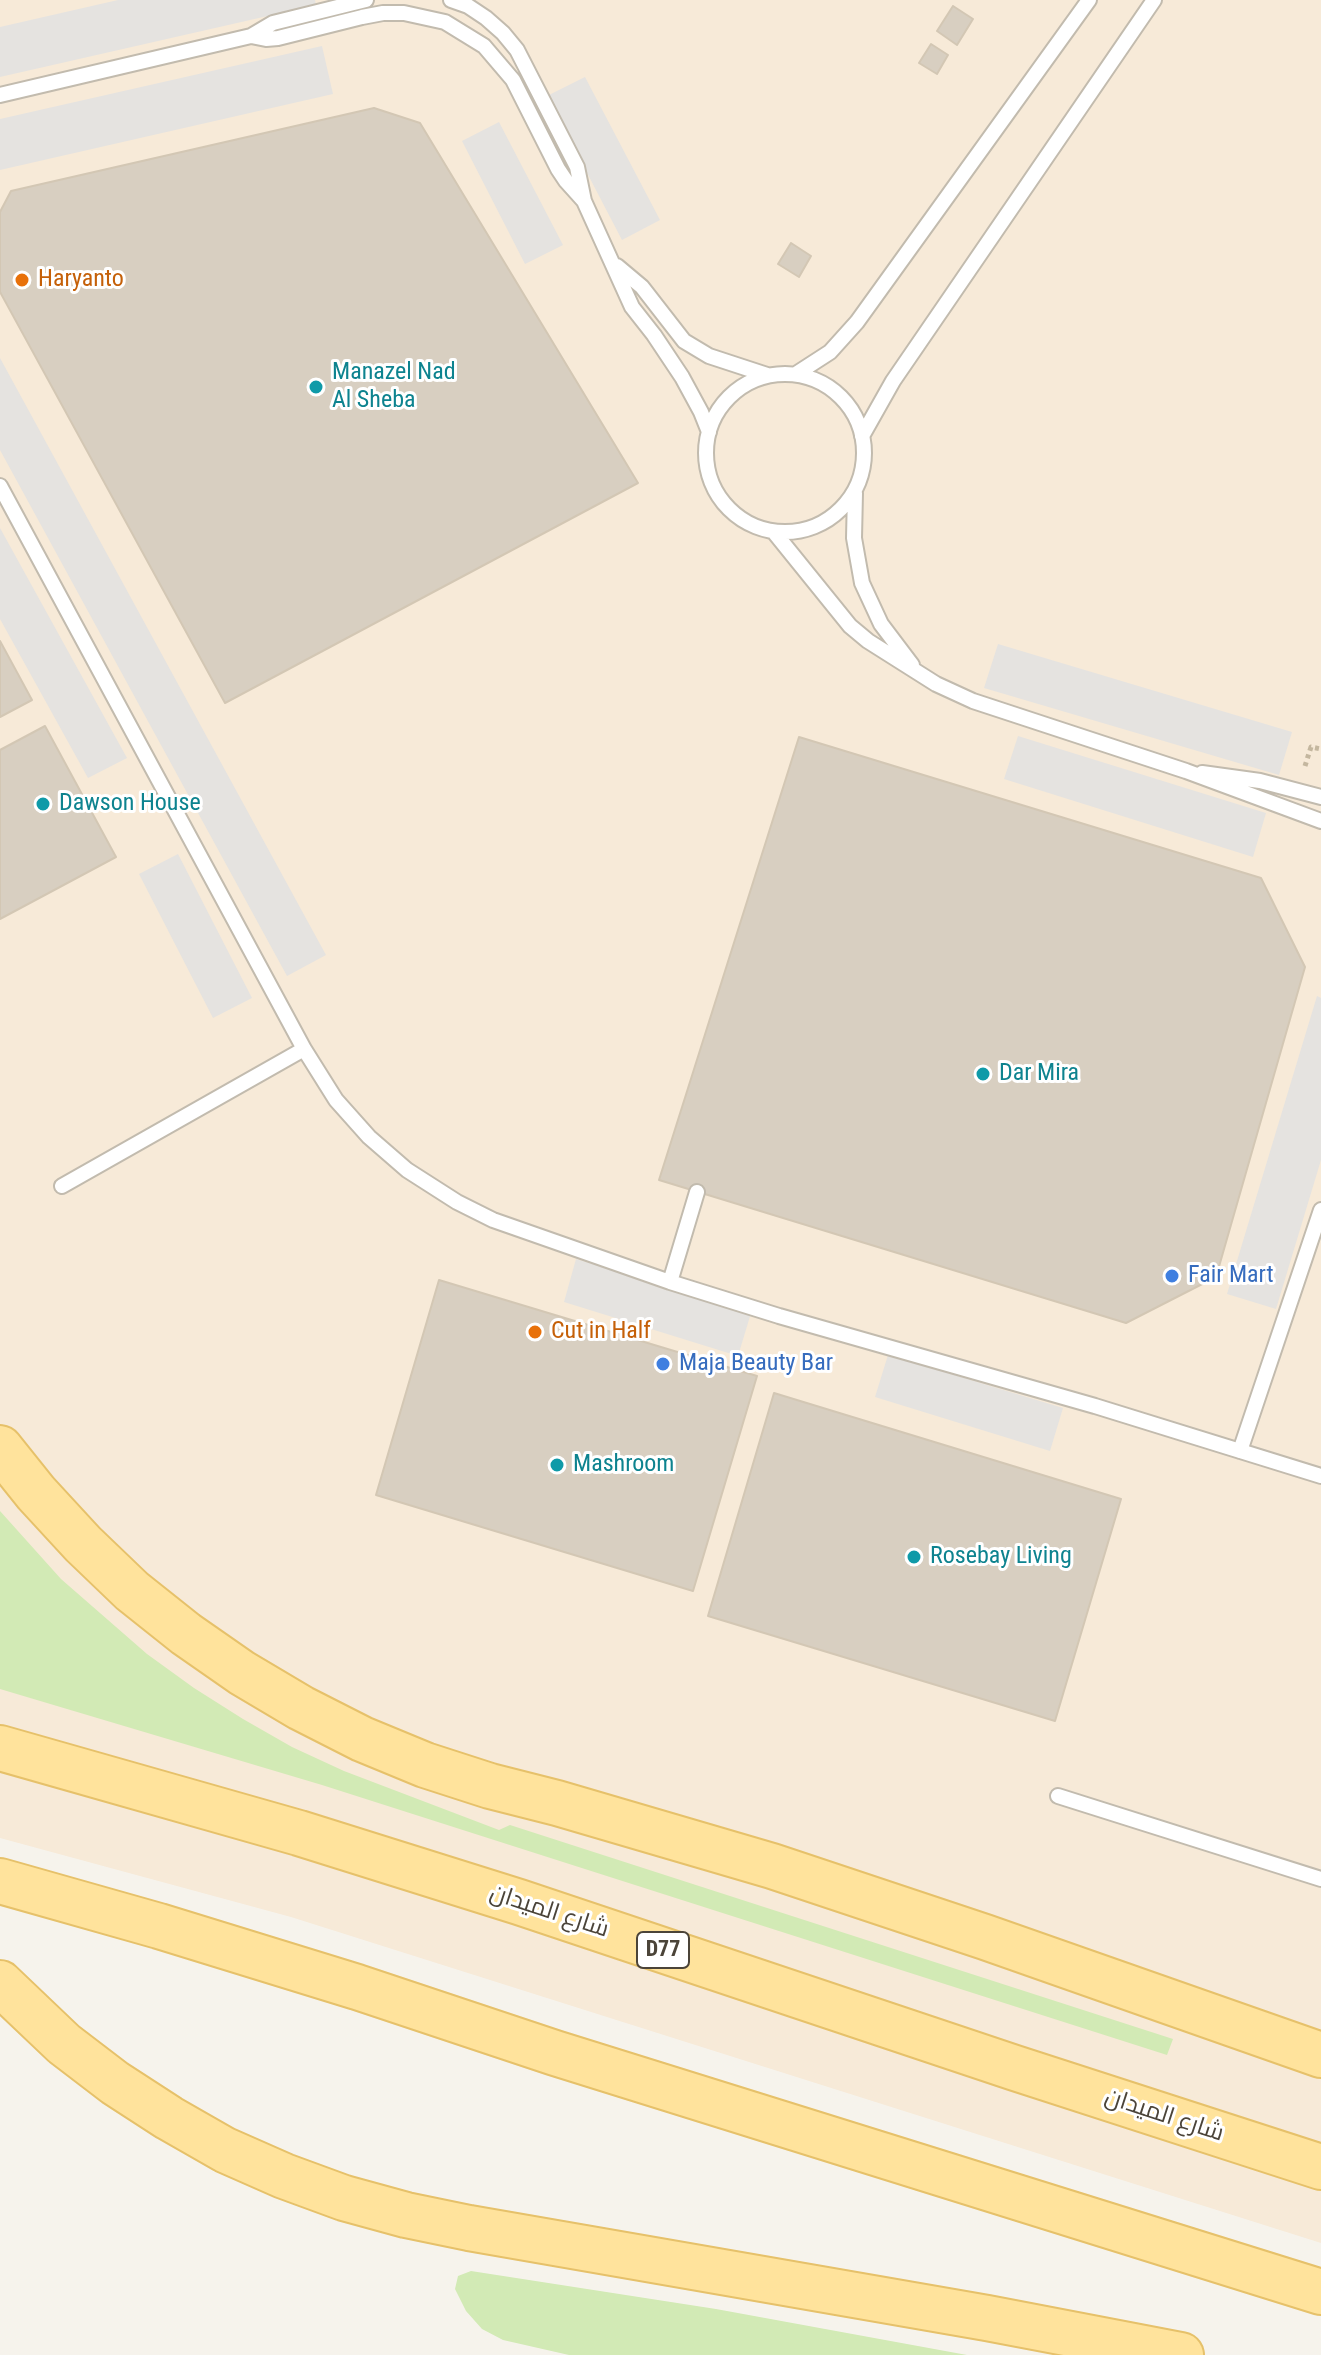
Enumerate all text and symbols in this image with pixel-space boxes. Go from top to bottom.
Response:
place label: Haryanto [38,266,124,294]
marker: Haryanto [13,271,31,289]
place label: Manazel Nad Al Sheba [332,359,456,415]
marker: Manazel Nad Al Sheba [307,378,325,396]
place label: Dawson House [59,790,201,818]
marker: Dawson House [34,795,52,813]
place label: Dar Mira [999,1060,1079,1088]
marker: Dar Mira [974,1065,992,1083]
place label: Fair Mart [1188,1262,1274,1290]
marker: Fair Mart [1163,1267,1181,1285]
place label: Cut in Half [551,1318,651,1346]
marker: Cut in Half [526,1323,544,1341]
place label: Maja Beauty Bar [679,1350,833,1378]
marker: Maja Beauty Bar [654,1355,672,1373]
place label: Mashroom [573,1451,674,1479]
marker: Mashroom [548,1456,566,1474]
place label: Rosebay Living [930,1543,1072,1571]
marker: Rosebay Living [905,1548,923,1566]
street label: شارع الميدان [486,1879,612,1945]
road number: D77 [637,1932,689,1968]
street label: شارع الميدان [1101,2083,1227,2149]

